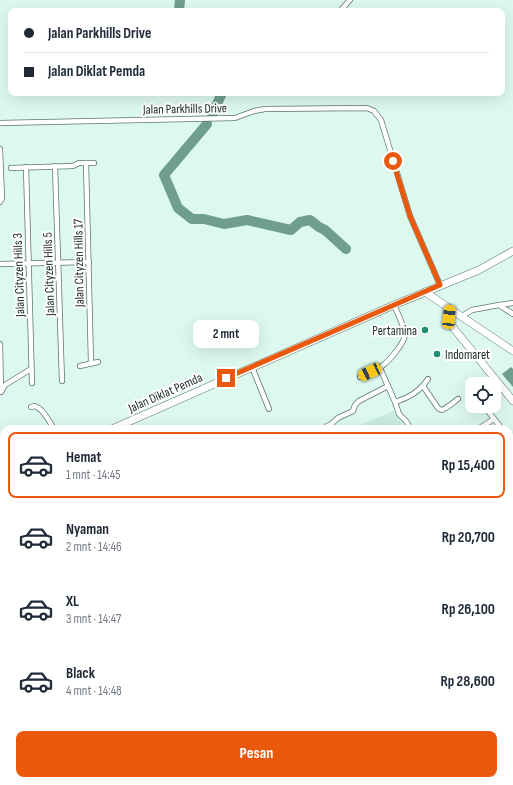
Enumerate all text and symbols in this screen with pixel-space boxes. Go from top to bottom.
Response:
text: Jalan Parkhills Drive [48,24,151,43]
text: Jalan Diklat Pemda [48,62,145,81]
street label: Jalan Parkhills Drive [142,100,227,118]
route start [384,152,402,170]
street label: Jalan Cityzen Hills 17 [70,218,88,308]
street label: Jalan Cityzen Hills 5 [40,232,58,317]
street label: Jalan Cityzen Hills 3 [10,233,28,318]
car [442,304,456,330]
callout: 2 mnt [193,320,259,348]
place label: Pertamina [372,323,417,339]
marker: Pertamina [420,325,430,335]
text: 2 mnt [213,326,239,342]
place label: Indomaret [445,347,490,363]
marker: Indomaret [432,349,442,359]
car [357,361,383,383]
street label: Jalan Diklat Pemda [125,369,205,417]
route end [217,369,235,387]
map controls [465,377,501,413]
button: locate [465,377,501,413]
icon: car [18,447,54,483]
text: Hemat [66,448,101,467]
text: Rp 15,400 [441,456,495,475]
text: 1 mnt · 14:45 [66,467,120,483]
icon: car [18,519,54,555]
text: Nyaman [66,520,109,539]
text: Rp 20,700 [442,528,495,547]
text: 2 mnt · 14:46 [66,539,122,555]
icon: car [18,591,54,627]
text: XL [66,592,79,611]
text: Rp 26,100 [442,600,495,619]
text: 3 mnt · 14:47 [66,611,121,627]
icon: car [18,663,54,699]
text: Black [66,664,95,683]
text: Rp 28,600 [440,672,495,691]
text: 4 mnt · 14:48 [66,683,122,699]
button: Pesan [16,731,497,777]

